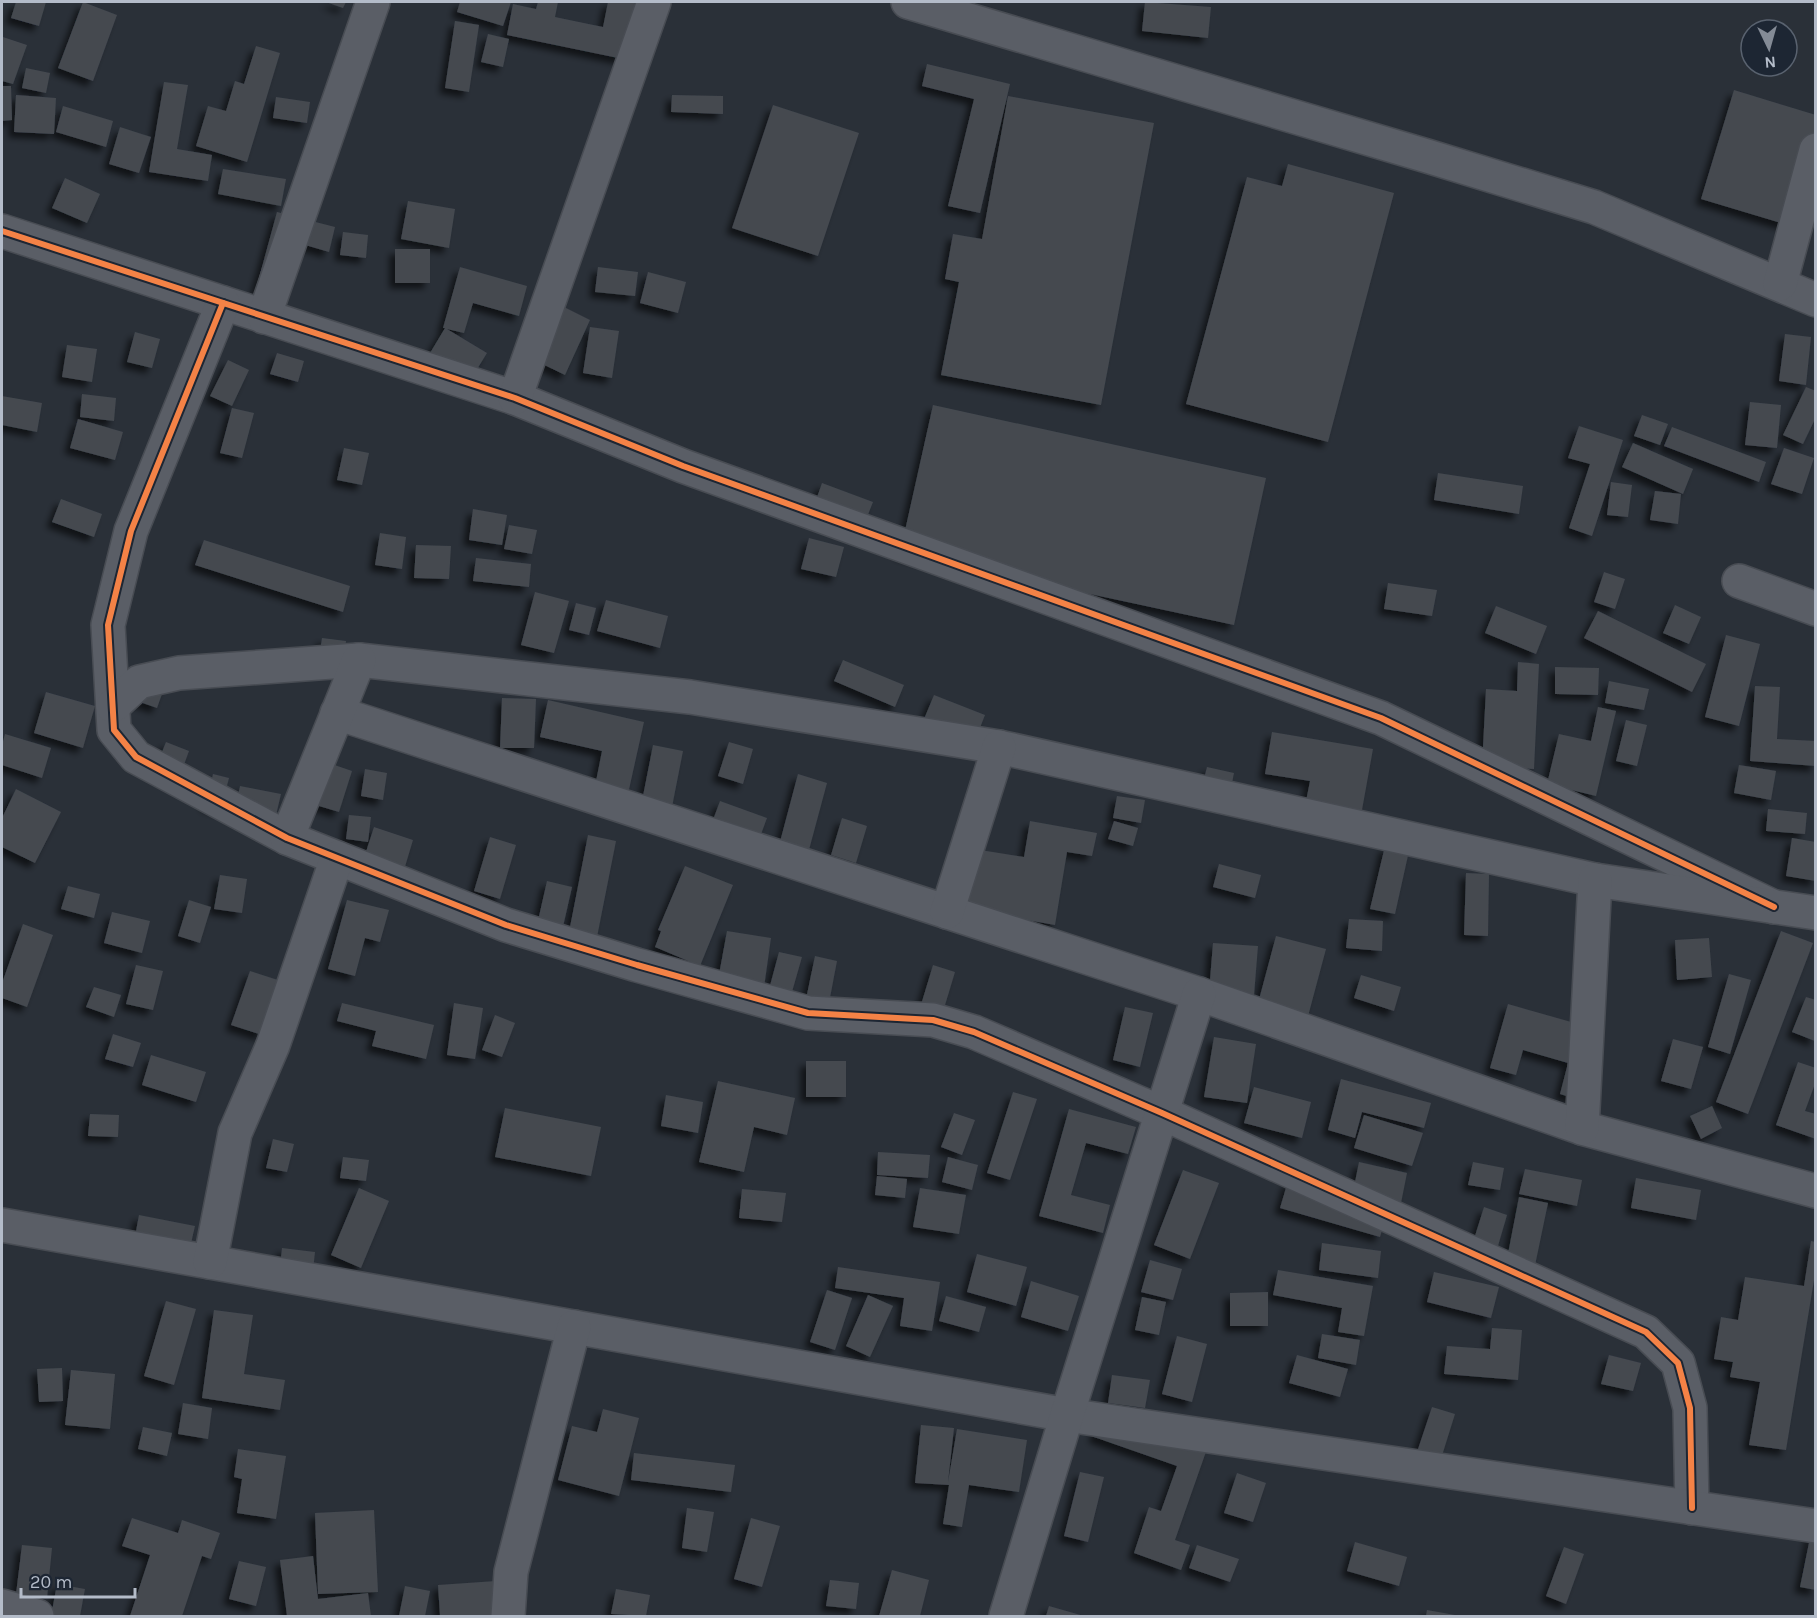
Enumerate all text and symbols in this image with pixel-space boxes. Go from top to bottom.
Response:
north arrow [1739,18,1799,78]
text: N [1764,52,1777,72]
scale bar [21,1561,135,1599]
text: 20 m [30,1571,72,1593]

